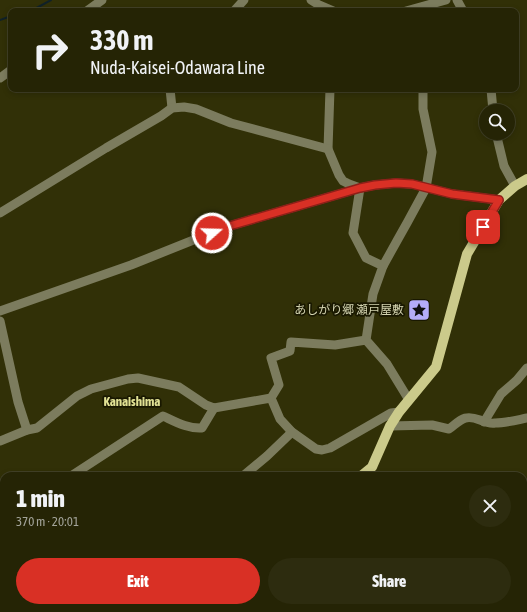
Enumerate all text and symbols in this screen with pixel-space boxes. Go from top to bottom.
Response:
icon: right [24,24,76,76]
text: 330 m [90,24,153,56]
text: Nuda-Kaisei-Odawara Line [90,57,265,78]
map controls [479,104,515,140]
button: search [479,104,515,140]
pin [466,210,500,244]
position arrow [191,212,233,254]
icon: arrive [472,216,494,238]
place icon: あしがり郷 瀬戸屋敷 [406,297,432,323]
place label: あしがり郷 瀬戸屋敷 [294,303,404,317]
district label: Kanaishima [104,394,160,409]
text: 1 min [16,485,65,512]
button: close [469,485,511,527]
text: 370 m · 20:01 [16,514,79,529]
button: Exit [16,558,260,604]
button: Share [268,558,511,604]

